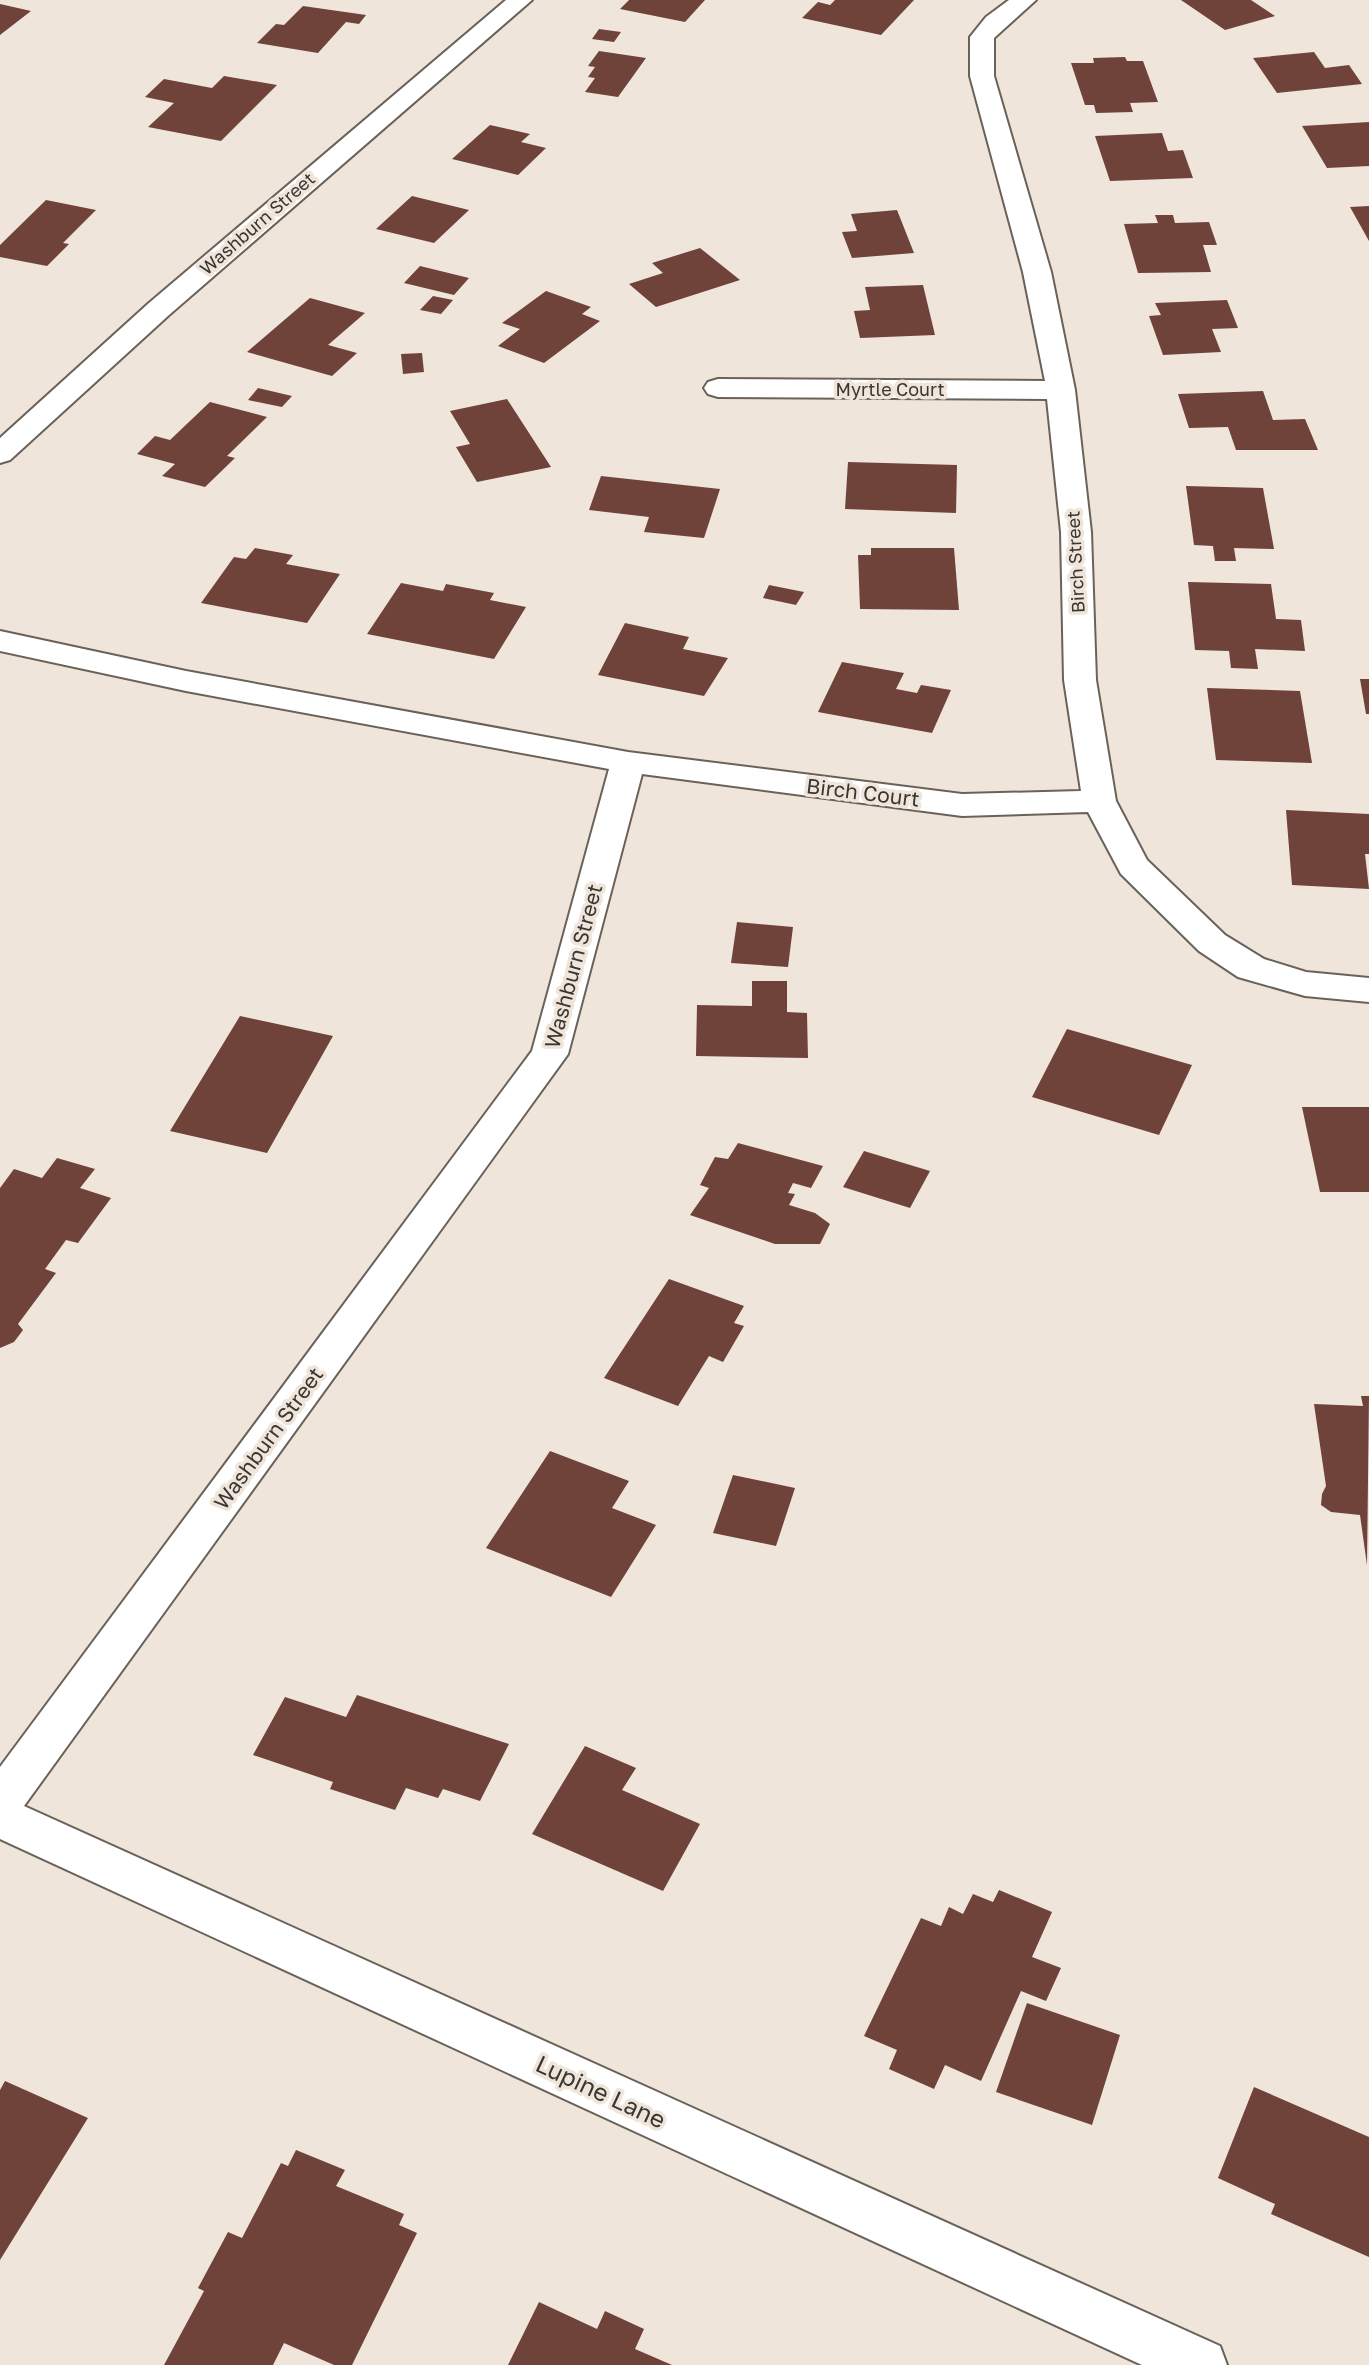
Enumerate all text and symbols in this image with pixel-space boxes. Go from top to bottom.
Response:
street label: Washburn Street [195,167,319,279]
street label: Myrtle Court [835,378,945,400]
street label: Birch Street [1061,510,1089,614]
street label: Birch Court [805,772,921,812]
street label: Washburn Street [539,881,607,1051]
street label: Washburn Street [208,1362,328,1514]
street label: Lupine Lane [532,2048,670,2134]

